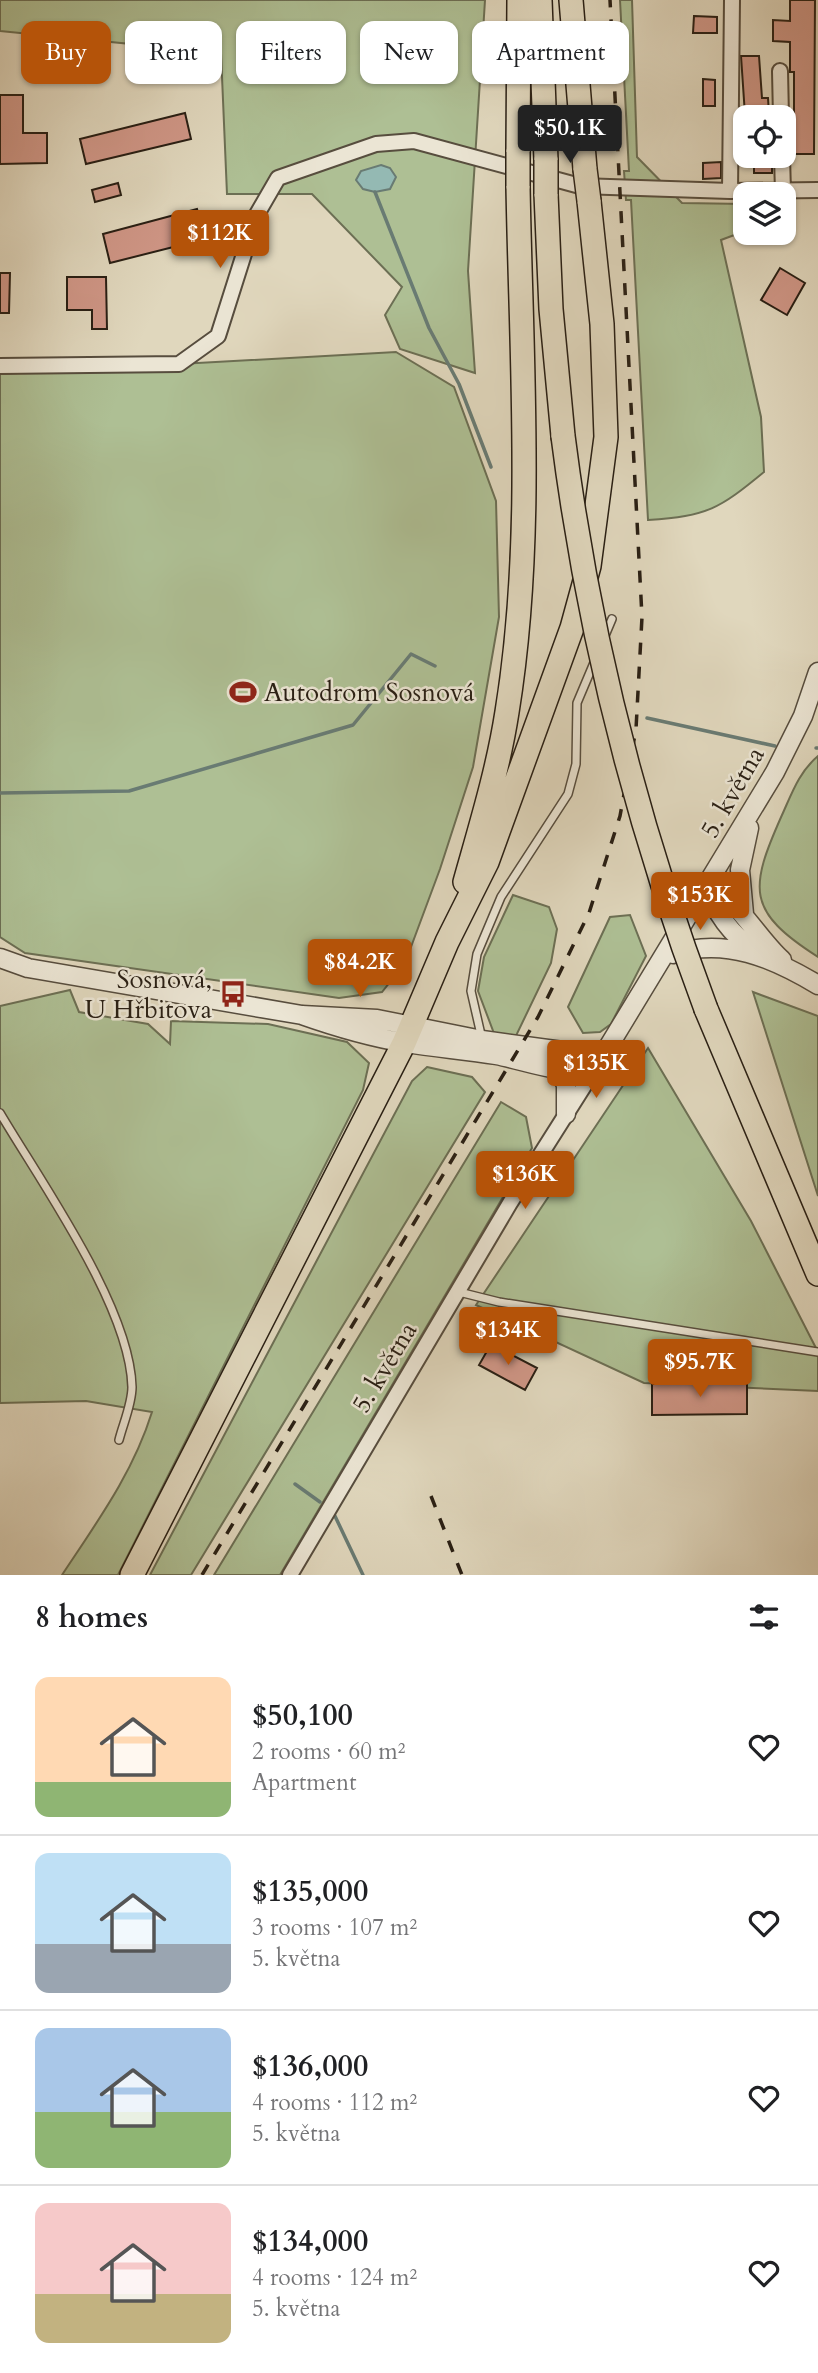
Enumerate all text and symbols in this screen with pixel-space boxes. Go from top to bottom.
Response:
chip: Buy [21,21,111,84]
chip: Rent [125,21,222,84]
chip: Filters [236,21,346,84]
chip: New [360,21,458,84]
chip: Apartment [472,21,629,84]
map controls [733,105,796,245]
button: locate [733,105,796,168]
pin: $50.1K [513,106,627,165]
text: $50.1K [534,112,606,143]
button: layers [733,182,796,245]
pin: $112K [171,210,269,270]
text: $112K [187,217,253,248]
place label: Autodrom Sosnová [264,675,474,710]
sports icon: Autodrom Sosnová [228,677,258,707]
street label: 5. května [692,740,773,844]
pin: $153K [651,872,749,932]
text: $153K [667,879,733,910]
pin: $84.2K [303,940,417,999]
text: $84.2K [324,946,396,977]
place label: Sosnová, U Hřbitova [85,962,212,1027]
bus stop icon: Sosnová, U Hřbitova [218,979,248,1009]
pin: $135K [547,1040,645,1100]
text: $135K [563,1047,629,1078]
pin: $136K [476,1152,574,1211]
text: $136K [492,1158,558,1189]
pin: $134K [459,1308,557,1367]
text: $134K [475,1314,541,1345]
street label: 5. května [344,1315,425,1419]
pin: $95.7K [643,1340,757,1399]
text: $95.7K [664,1346,736,1377]
text: 8 homes [35,1597,148,1638]
icon: filters [745,1598,783,1636]
text: $50,100 [252,1695,353,1736]
icon: home [91,1705,175,1789]
icon: heart [745,1728,783,1766]
text: 2 rooms · 60 m² [252,1736,405,1767]
text: Apartment [252,1767,356,1798]
text: $135,000 [252,1871,368,1912]
icon: home [91,1881,175,1965]
icon: heart [745,1904,783,1942]
text: 3 rooms · 107 m² [252,1912,417,1943]
text: 5. května [252,1943,340,1974]
text: $136,000 [252,2046,368,2087]
icon: home [91,2056,175,2140]
icon: heart [745,2079,783,2117]
text: 4 rooms · 112 m² [252,2087,417,2118]
text: 5. května [252,2118,340,2149]
text: $134,000 [252,2221,368,2262]
icon: home [91,2231,175,2315]
icon: heart [745,2254,783,2292]
text: 4 rooms · 124 m² [252,2262,417,2293]
text: 5. května [252,2293,340,2324]

